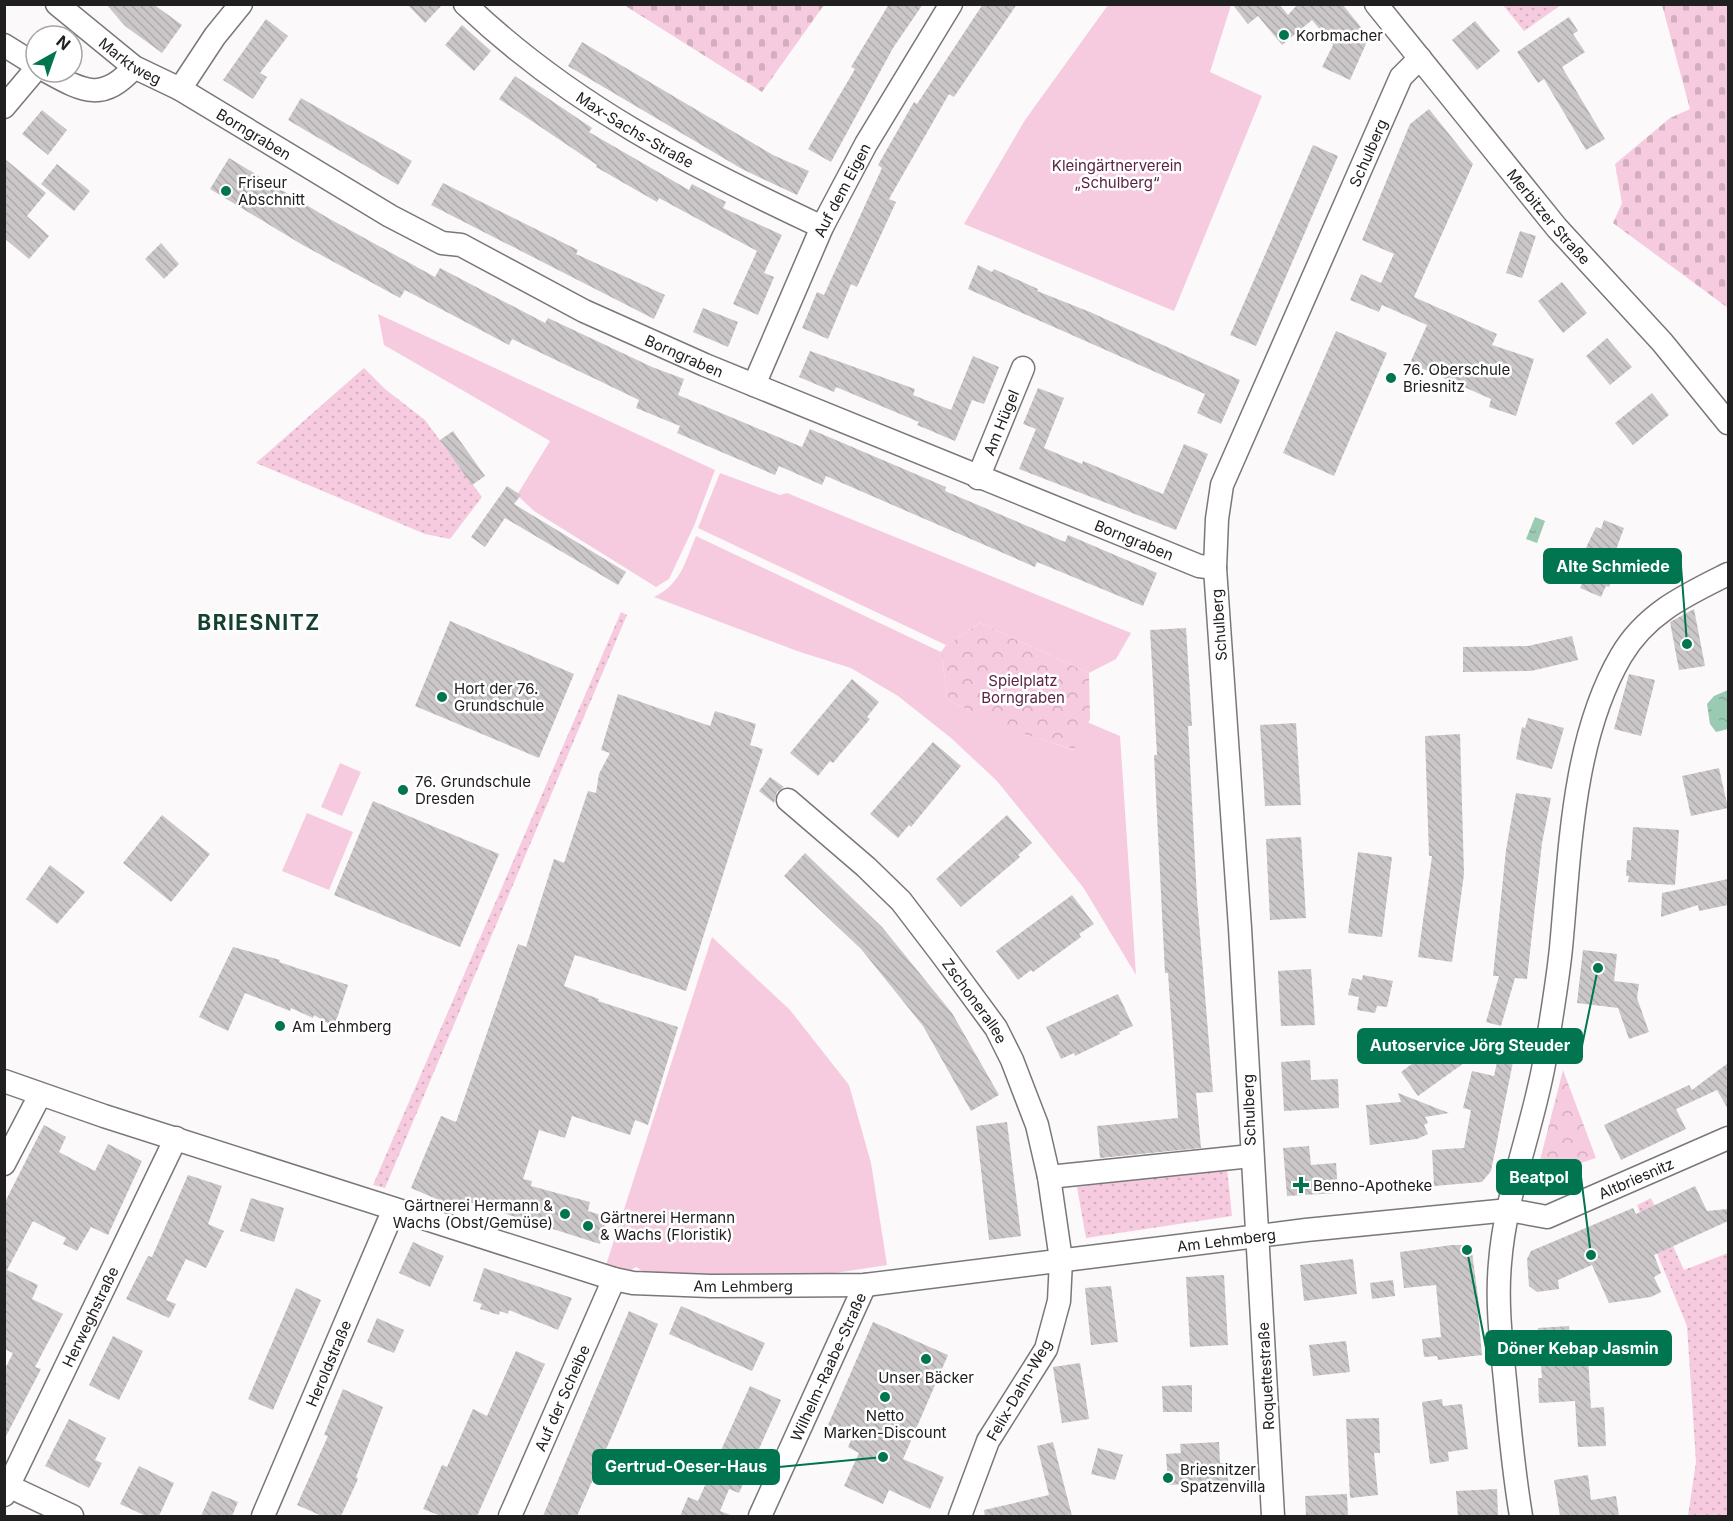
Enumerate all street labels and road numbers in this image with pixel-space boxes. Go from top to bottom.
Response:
street label: Marktweg [95,33,164,88]
street label: Max-Sachs-Straße [573,87,697,172]
street label: Borngraben [213,104,295,164]
street label: Schulberg [1345,116,1391,190]
street label: Auf dem Eigen [809,140,874,240]
street label: Merbitzer Straße [1503,165,1595,268]
street label: Borngraben [642,330,726,381]
street label: Am Hügel [979,387,1023,458]
street label: Borngraben [1092,515,1176,564]
street label: Schulberg [1207,588,1231,662]
street label: Zschonerallee [938,954,1012,1046]
street label: Schulberg [1238,1074,1260,1146]
street label: Altbriesnitz [1595,1153,1677,1203]
street label: Am Lehmberg [1176,1224,1277,1256]
street label: Herweghstraße [58,1263,122,1370]
street label: Am Lehmberg [693,1276,793,1296]
street label: Wilhelm-Raabe-Straße [786,1289,870,1444]
street label: Heroldstraße [301,1317,355,1409]
street label: Roquettestraße [1254,1321,1278,1431]
street label: Felix-Dahn-Weg [982,1336,1056,1444]
street label: Auf der Scheibe [530,1342,593,1454]

